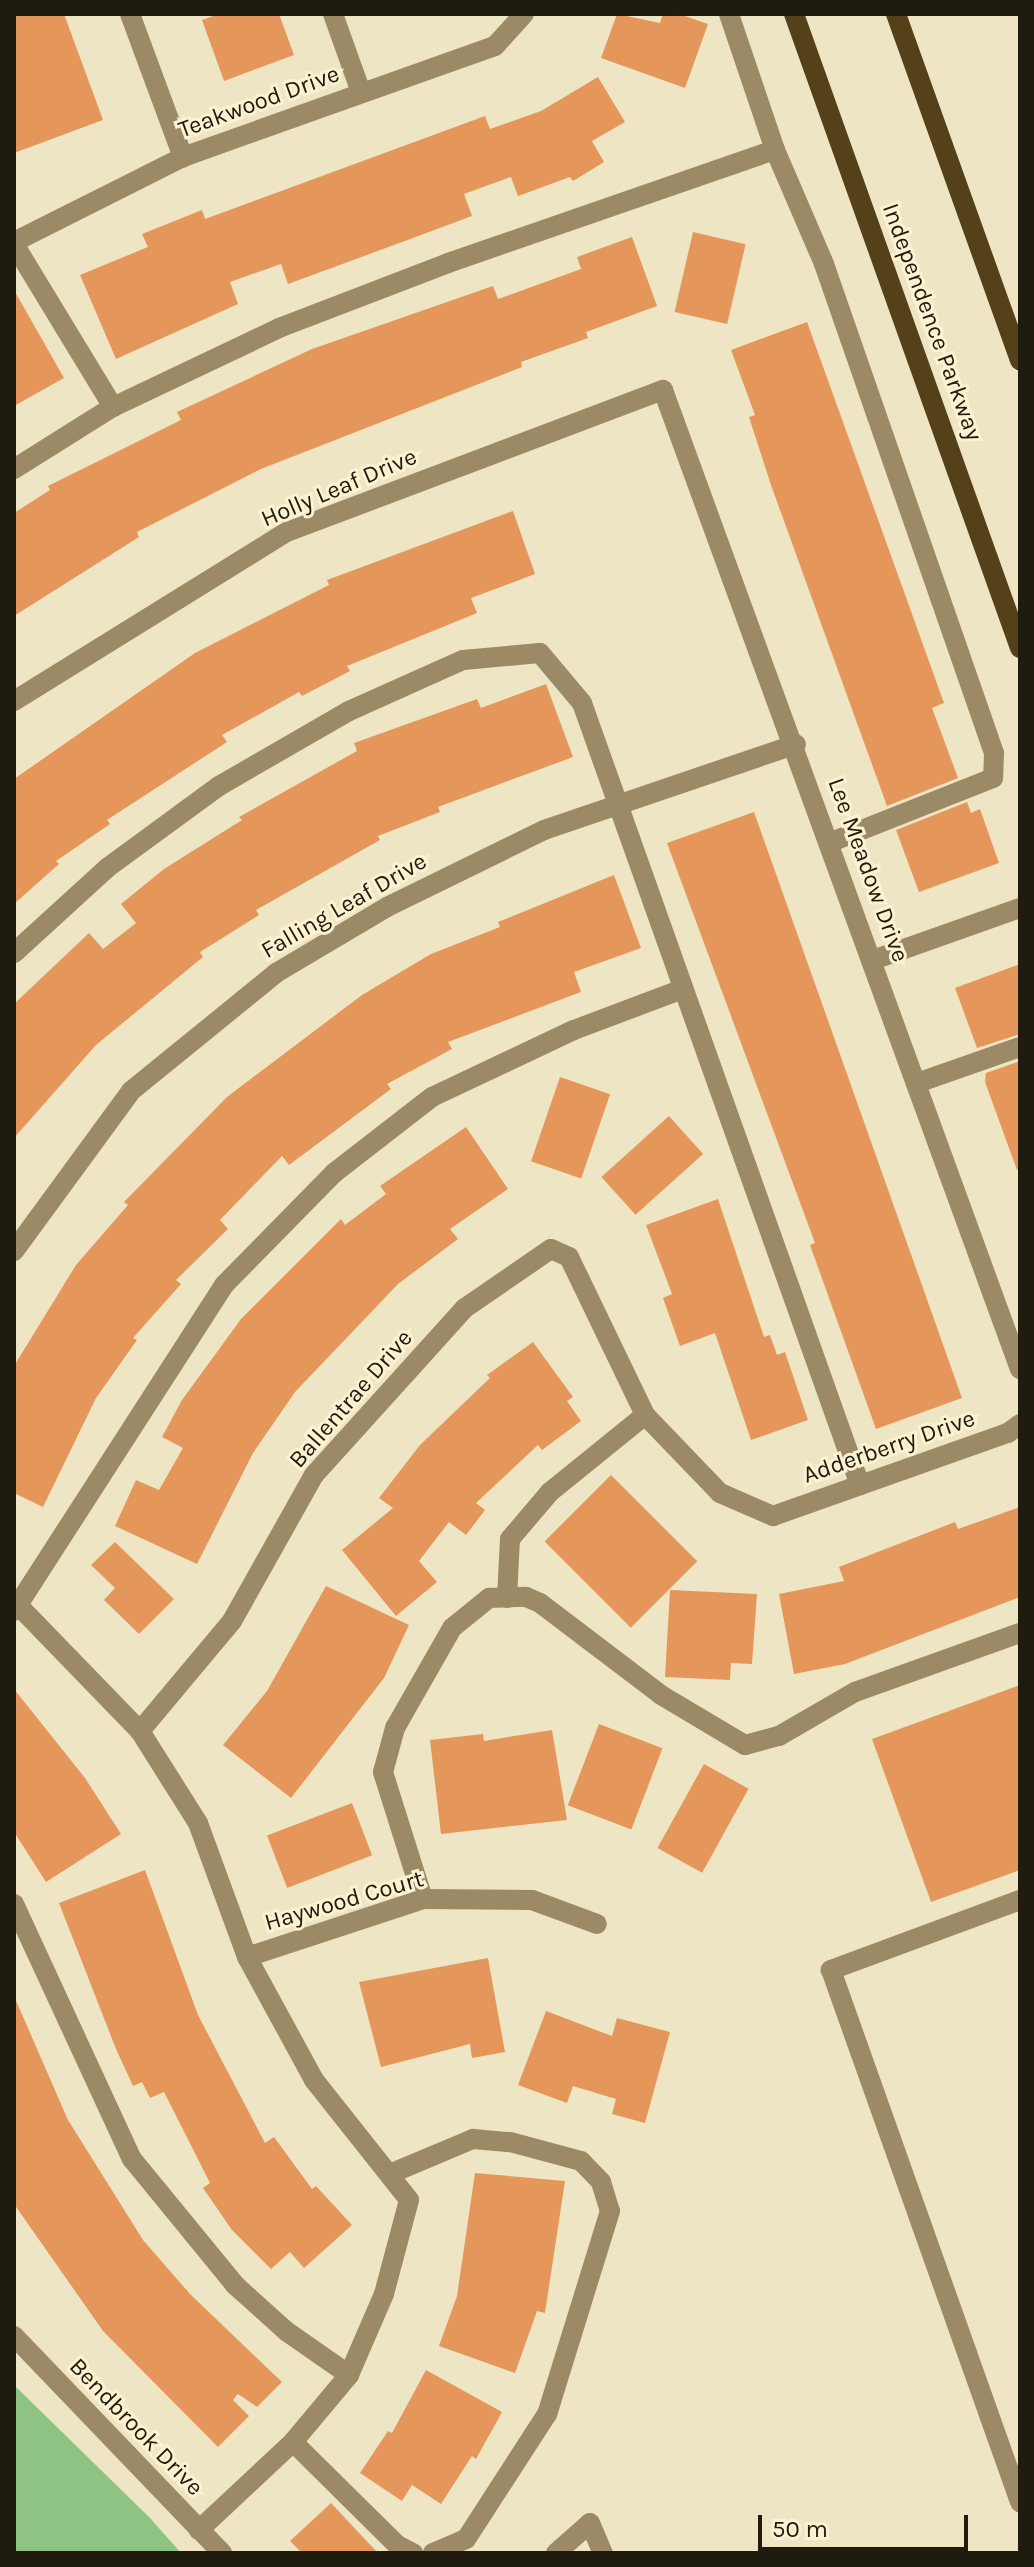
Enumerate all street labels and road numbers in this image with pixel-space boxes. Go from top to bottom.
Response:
street label: Teakwood Drive [175,60,343,144]
street label: Independence Parkway [876,199,988,445]
street label: Holly Leaf Drive [257,442,421,534]
street label: Lee Meadow Drive [821,774,915,966]
street label: Falling Leaf Drive [256,847,432,965]
street label: Ballentrae Drive [283,1324,419,1474]
street label: Adderberry Drive [799,1404,979,1490]
street label: Haywood Court [261,1865,427,1937]
street label: Bendbrook Drive [63,2352,209,2502]

